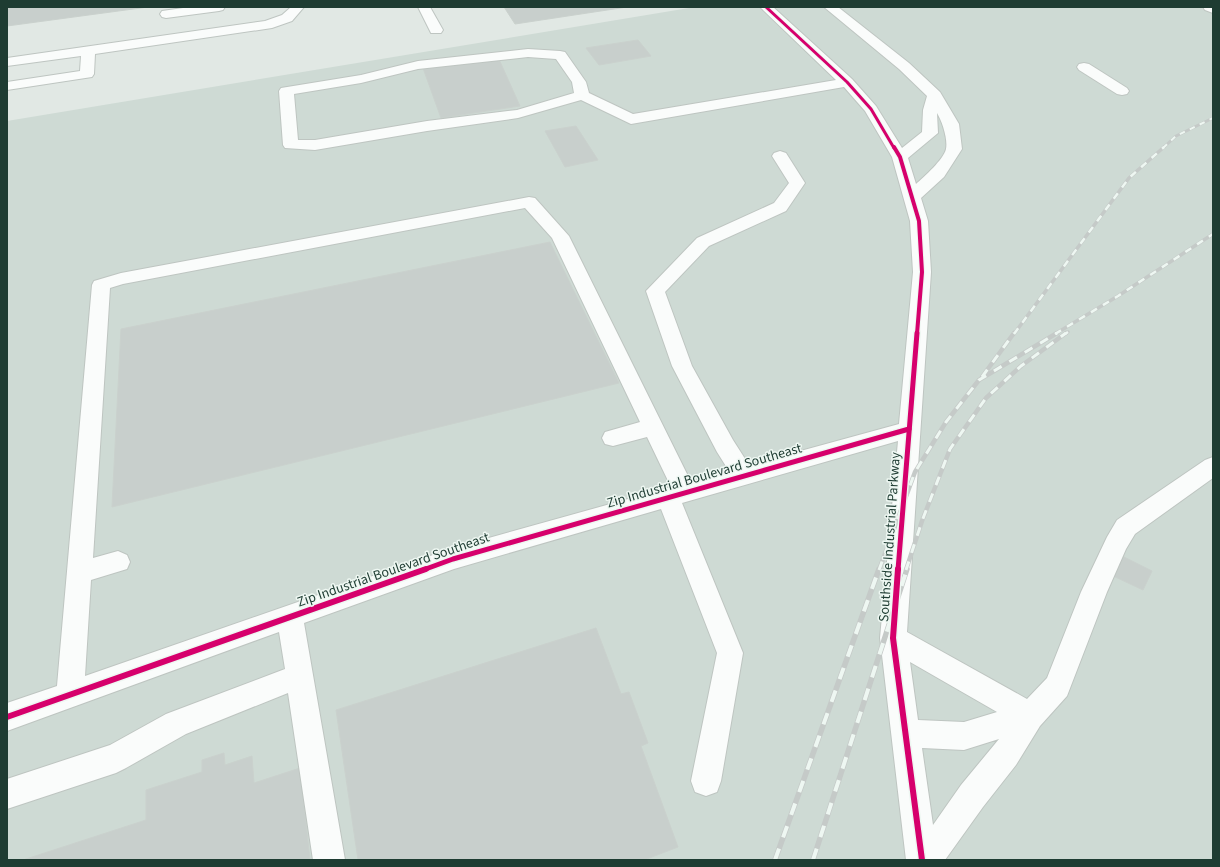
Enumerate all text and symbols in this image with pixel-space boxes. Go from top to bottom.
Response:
street label: Zip Industrial Boulevard Southeast [604,438,804,513]
street label: Southside Industrial Parkway [874,451,906,623]
street label: Zip Industrial Boulevard Southeast [295,528,492,612]

